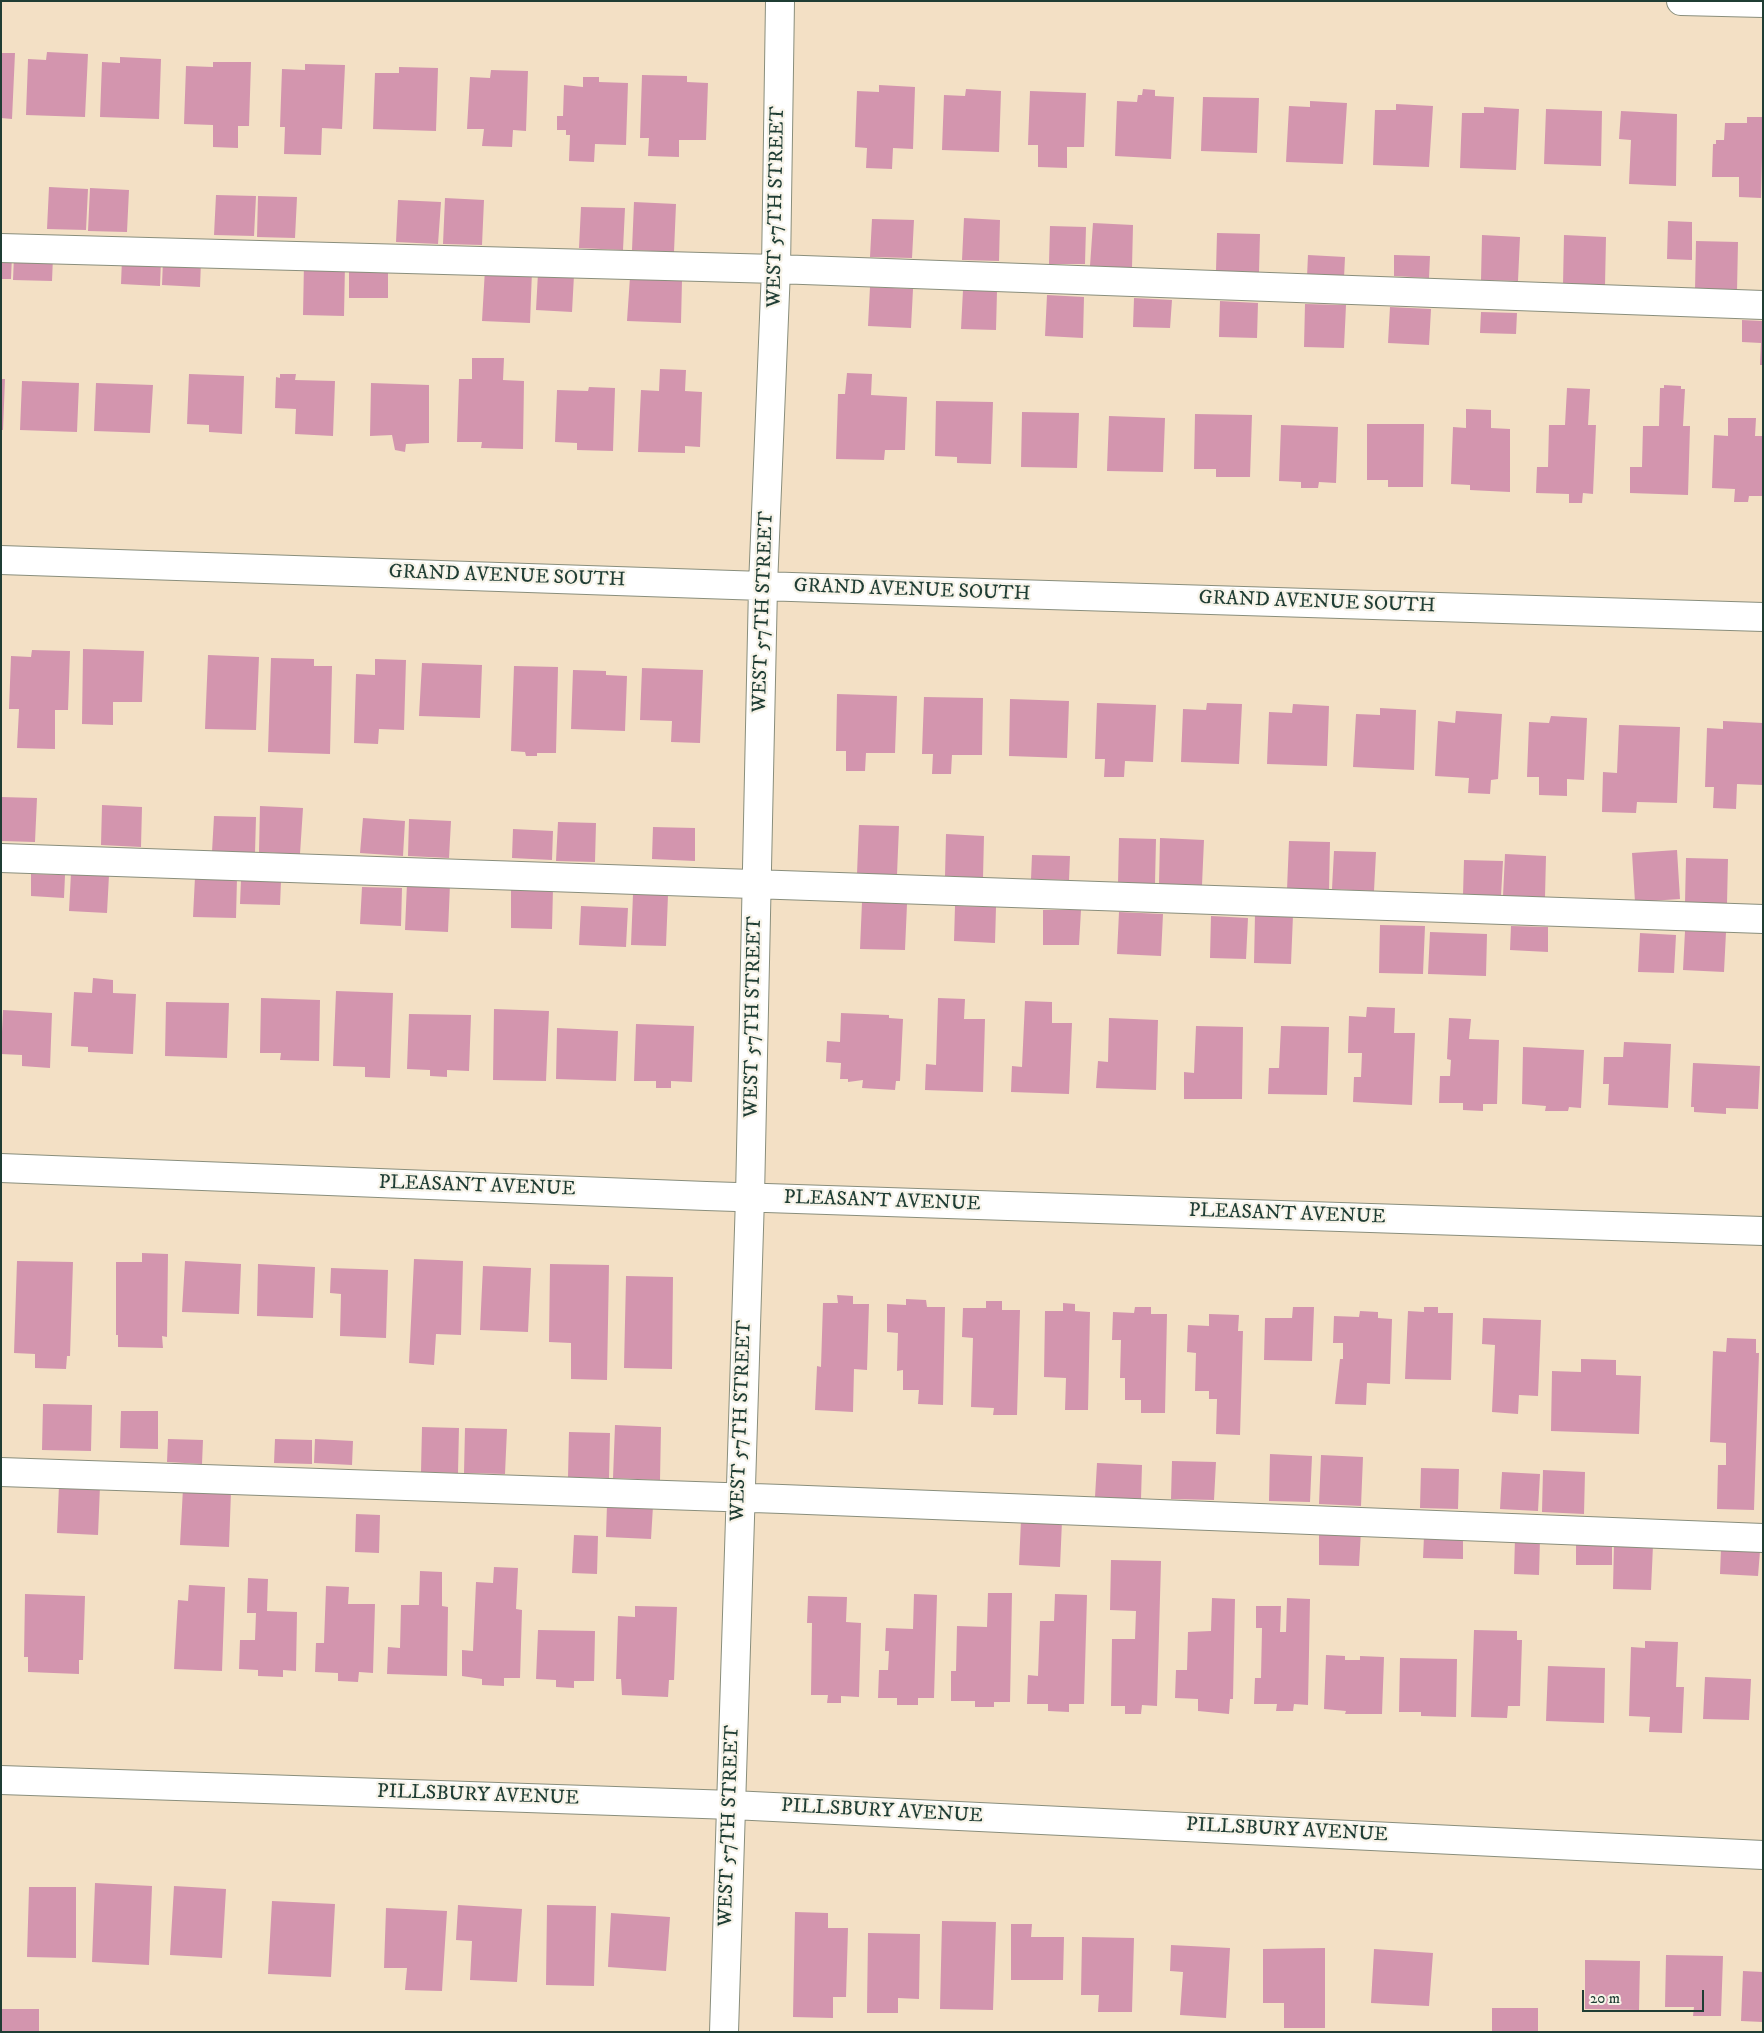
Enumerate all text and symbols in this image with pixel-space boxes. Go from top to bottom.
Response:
street label: WEST 57TH STREET [763,106,791,308]
street label: WEST 57TH STREET [748,511,780,713]
street label: GRAND AVENUE SOUTH [388,561,626,593]
street label: GRAND AVENUE SOUTH [793,575,1031,607]
street label: GRAND AVENUE SOUTH [1198,587,1436,619]
street label: WEST 57TH STREET [740,916,768,1118]
street label: PLEASANT AVENUE [378,1172,576,1202]
street label: PLEASANT AVENUE [783,1187,981,1217]
street label: PLEASANT AVENUE [1188,1200,1386,1230]
street label: WEST 57TH STREET [726,1320,758,1522]
street label: WEST 57TH STREET [714,1725,746,1927]
street label: PILLSBURY AVENUE [377,1780,579,1812]
street label: PILLSBURY AVENUE [780,1795,984,1829]
street label: PILLSBURY AVENUE [1185,1814,1389,1848]
scale bar [1584,1980,1706,2012]
text: 20 m [1590,1989,1620,2008]

